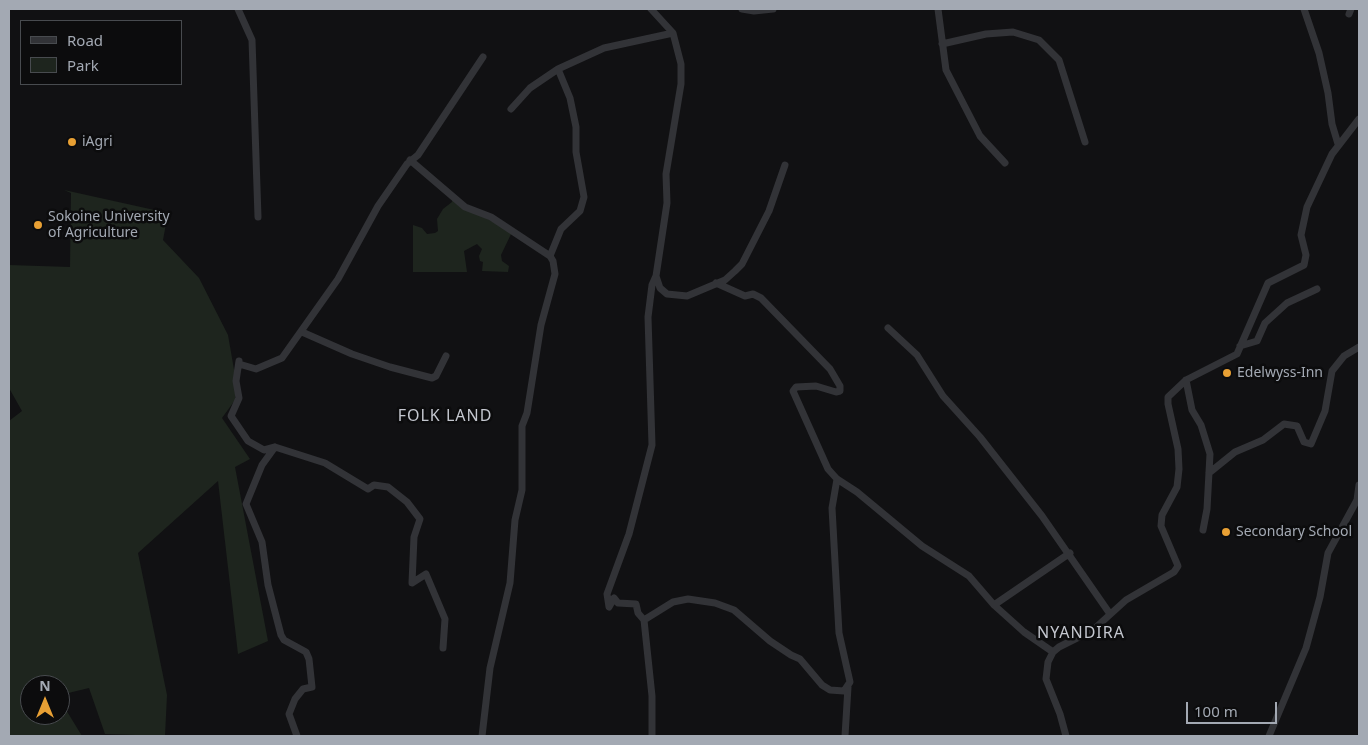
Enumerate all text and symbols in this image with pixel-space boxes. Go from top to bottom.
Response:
legend [20,20,182,85]
text: Road [67,30,103,50]
text: Park [67,55,99,75]
place label: iAgri [82,134,113,150]
marker: iAgri [66,136,78,148]
place label: Sokoine University of Agriculture [48,209,170,242]
marker: Sokoine University of Agriculture [32,219,44,231]
place label: Edelwyss-Inn [1237,365,1323,381]
marker: Edelwyss-Inn [1221,367,1233,379]
district label: FOLK LAND [397,406,493,426]
place label: Secondary School [1236,524,1352,540]
marker: Secondary School [1220,526,1232,538]
district label: NYANDIRA [1036,623,1126,643]
north arrow [20,675,70,725]
text: N [39,676,51,695]
scale bar [1188,692,1279,724]
text: 100 m [1194,701,1238,721]

